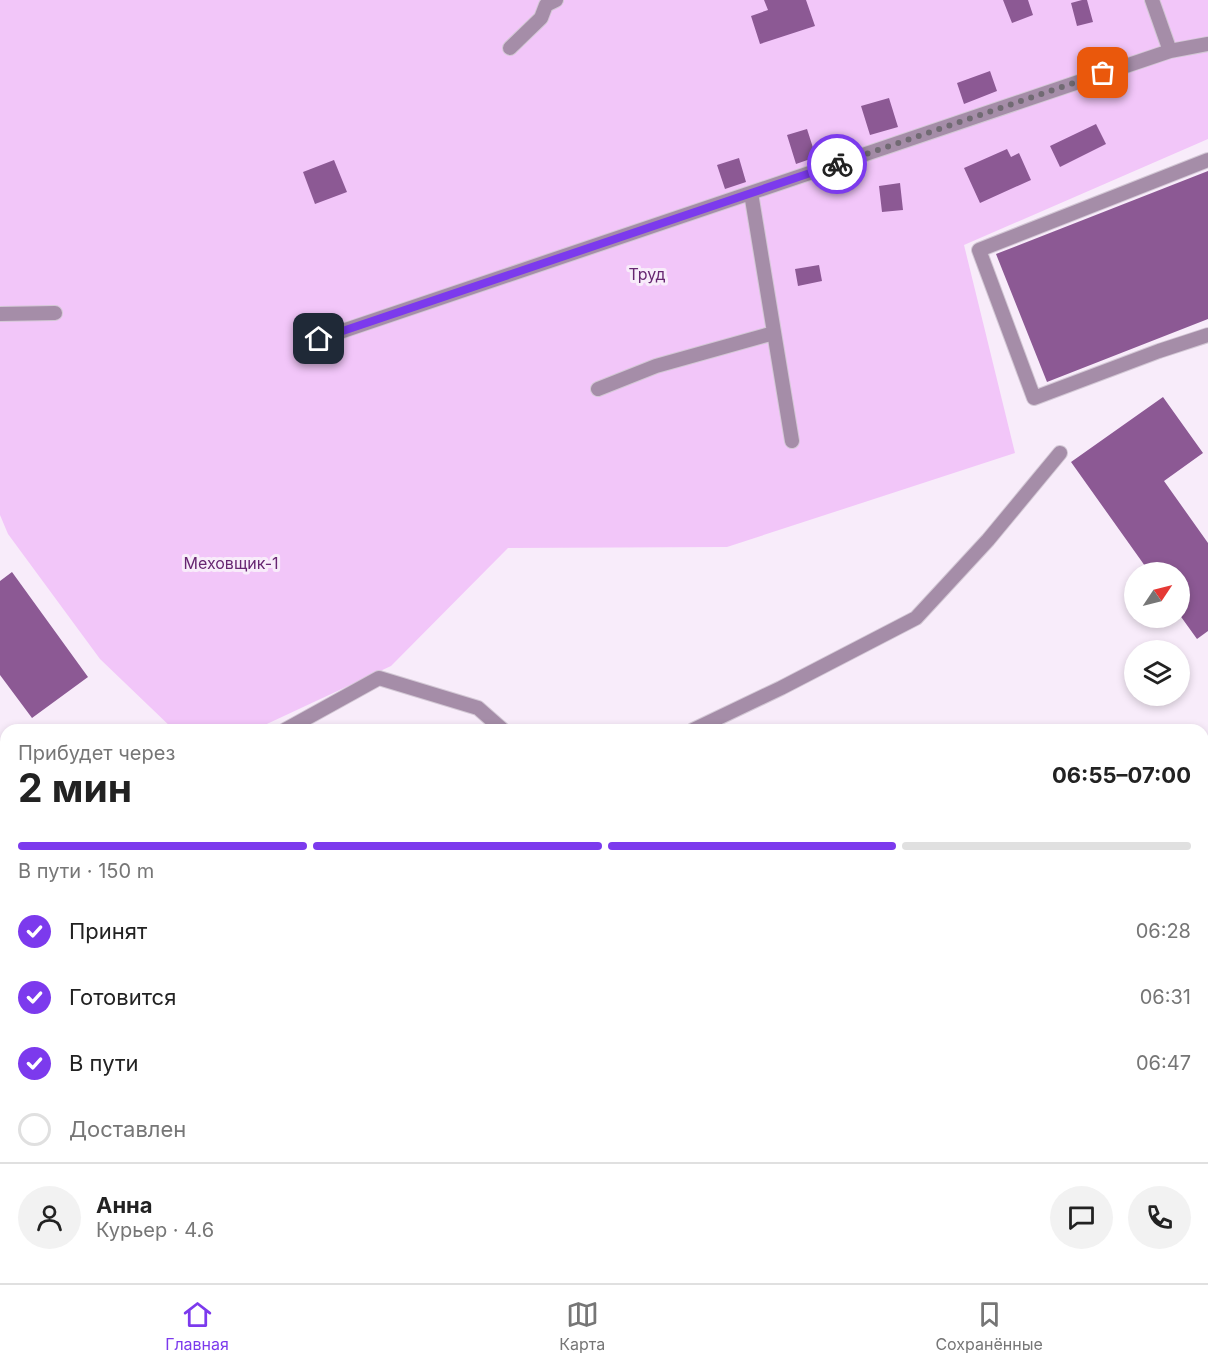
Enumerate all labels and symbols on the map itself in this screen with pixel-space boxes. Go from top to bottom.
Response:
pin [1077,47,1128,98]
courier [807,134,867,194]
park label: Труд [628,264,666,284]
pin [293,313,344,364]
park label: Меховщик-1 [183,553,279,573]
north arrow [1124,562,1190,628]

